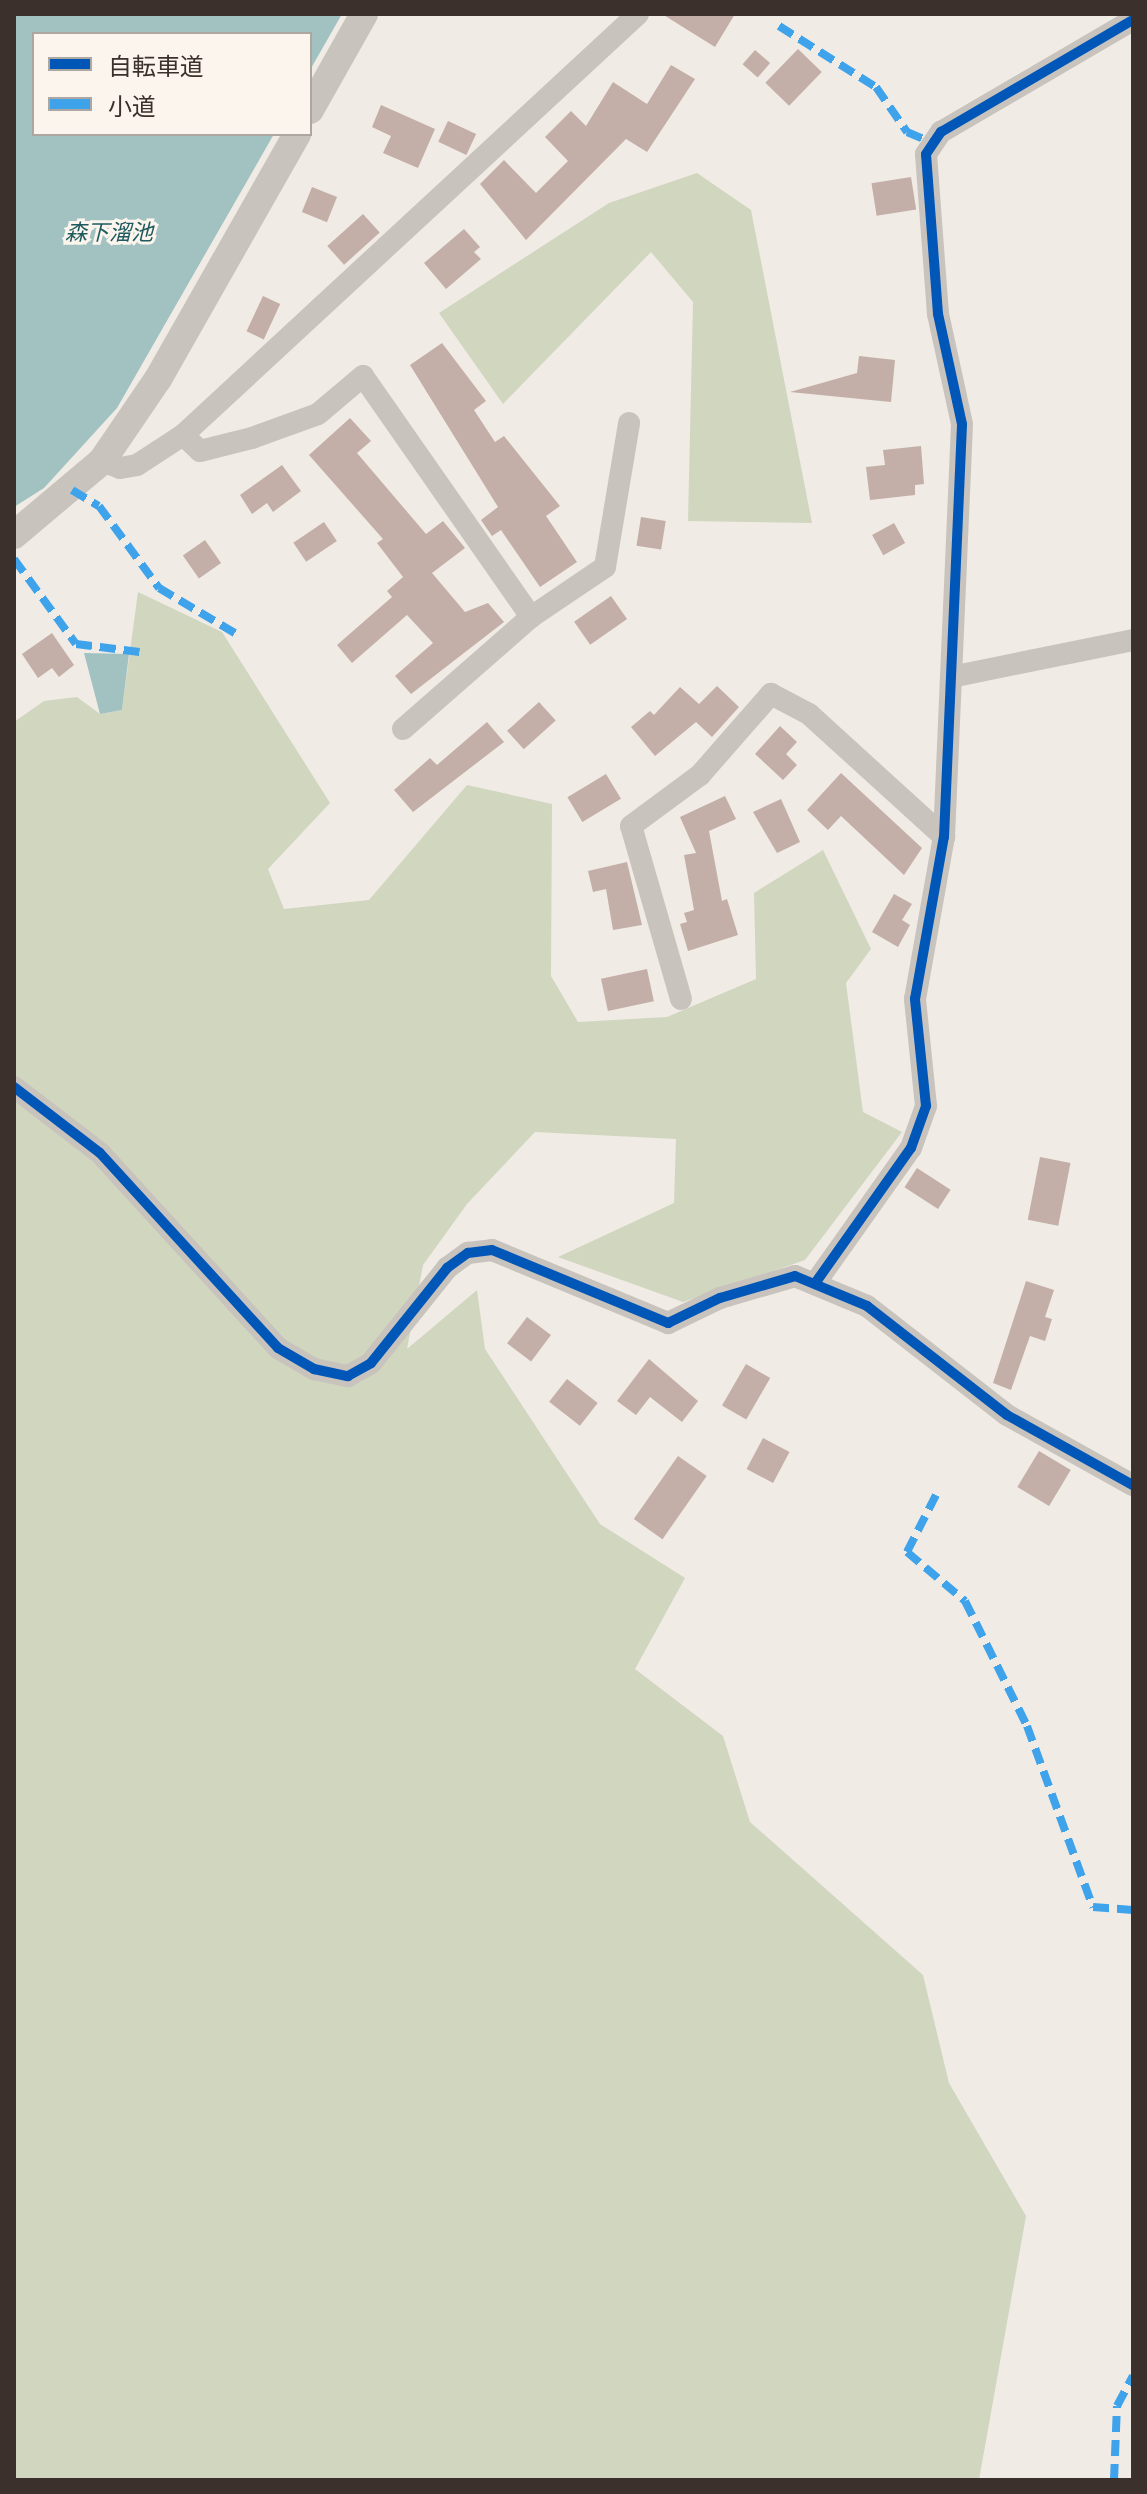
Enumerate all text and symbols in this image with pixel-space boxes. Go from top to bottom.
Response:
legend [32,32,312,136]
text: 自転車道 [108,51,204,81]
text: 小道 [108,91,156,121]
water label: 森下溜池 [65,220,153,246]

